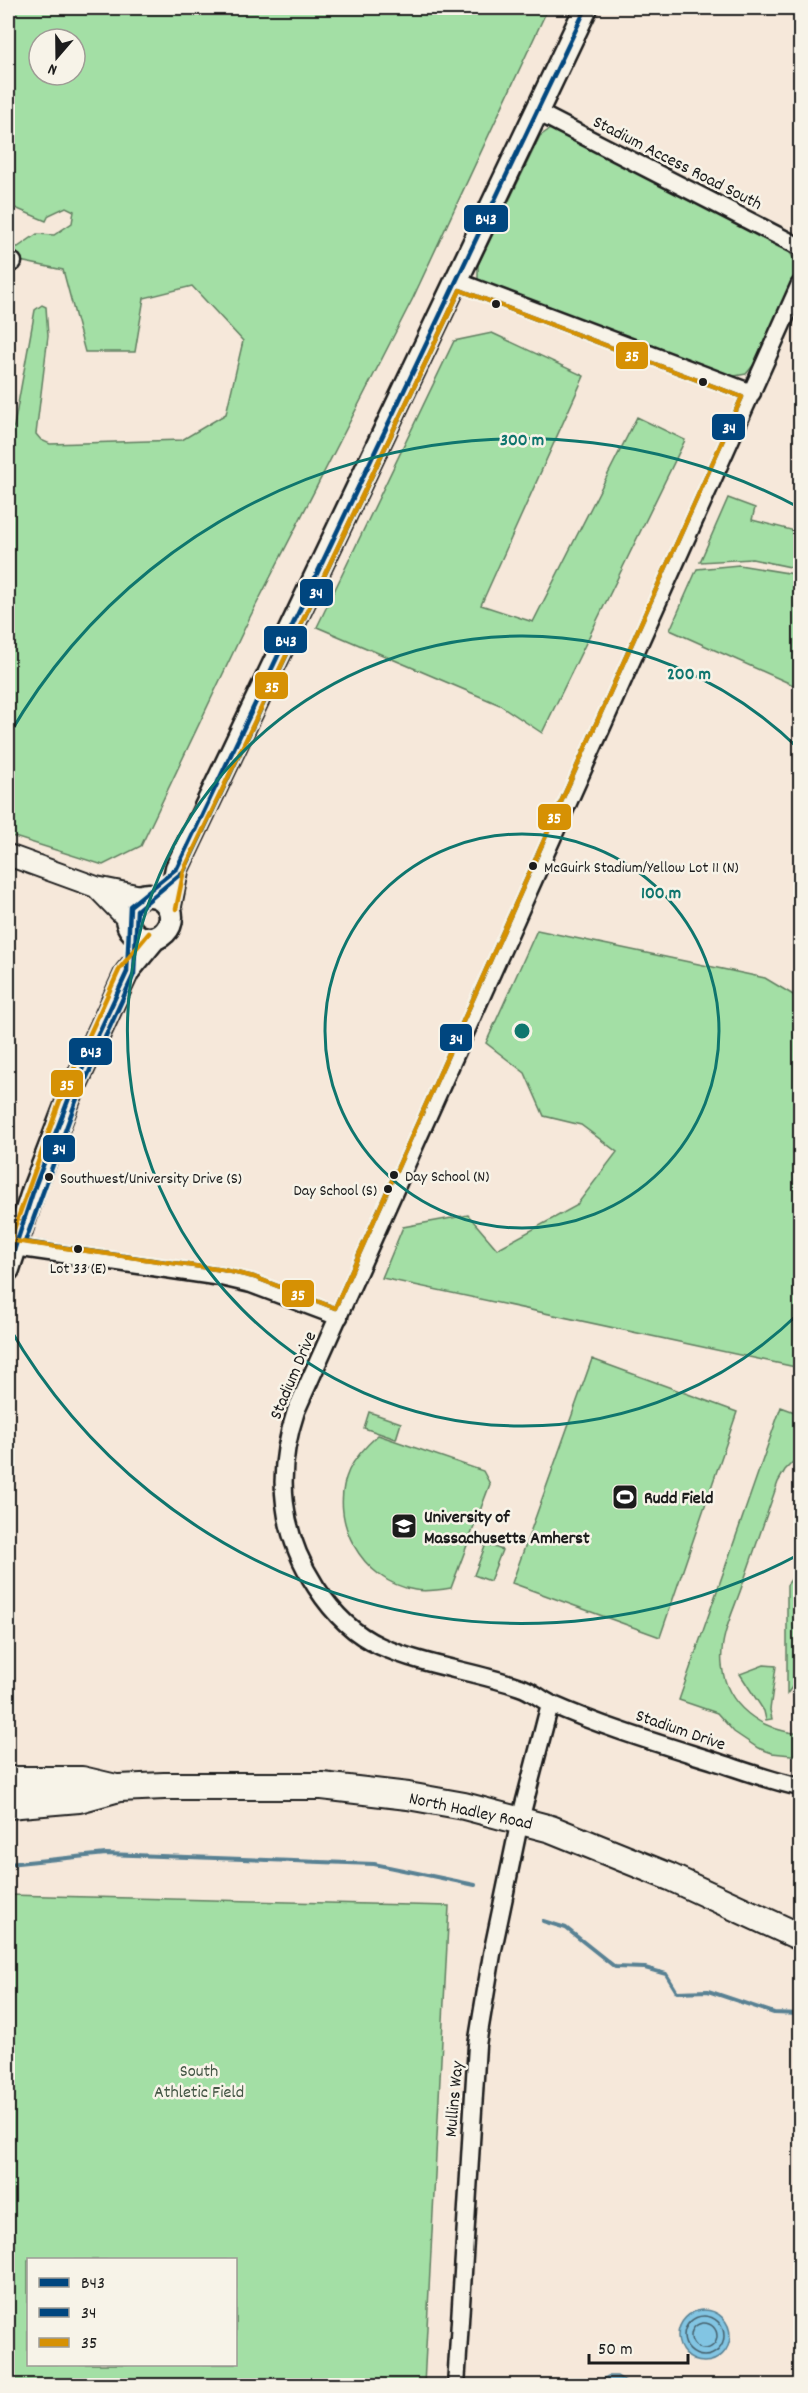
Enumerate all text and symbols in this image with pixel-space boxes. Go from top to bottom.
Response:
north arrow [27,27,87,87]
text: N [45,57,60,81]
street label: Stadium Access Road South [588,111,766,218]
line badge: B43 [463,204,509,233]
text: B43 [475,209,497,232]
unlabelled marker [490,298,502,310]
line badge: 35 [615,341,649,370]
text: 35 [625,346,639,369]
unlabelled marker [697,376,709,388]
line badge: 34 [711,413,746,441]
text: 34 [722,418,736,441]
text: 300 m [500,429,544,454]
line badge: 34 [299,578,334,607]
text: 34 [309,583,323,606]
line badge: B43 [263,625,308,654]
text: B43 [275,631,297,654]
text: 200 m [667,663,711,688]
line badge: 35 [254,671,289,700]
text: 35 [265,677,279,700]
line badge: 35 [537,803,572,831]
text: 35 [547,808,561,831]
place label: McGuirk Stadium/Yellow Lot 11 (N) [544,857,739,880]
marker: McGuirk Stadium/Yellow Lot 11 (N) [527,860,539,872]
text: 100 m [641,882,681,907]
centre of rings [512,1021,532,1041]
line badge: 34 [439,1023,473,1052]
text: 34 [449,1029,463,1052]
line badge: B43 [68,1037,113,1066]
text: B43 [80,1042,102,1065]
line badge: 35 [50,1069,84,1098]
text: 35 [60,1075,74,1098]
line badge: 34 [42,1134,76,1163]
text: 34 [52,1139,66,1162]
place label: Day School (N) [405,1166,489,1189]
place label: Southwest/University Drive (S) [60,1168,242,1191]
marker: Day School (N) [388,1169,400,1181]
marker: Southwest/University Drive (S) [43,1171,55,1183]
place label: Day School (S) [294,1180,377,1203]
marker: Day School (S) [382,1183,394,1195]
marker: Lot 33 (E) [72,1243,84,1255]
place label: Lot 33 (E) [50,1258,106,1281]
line badge: 35 [281,1279,315,1308]
text: 35 [291,1285,305,1308]
street label: Stadium Drive [264,1328,324,1424]
sports icon: Rudd Field [610,1482,640,1512]
place label: Rudd Field [644,1487,714,1512]
place label: University of Massachusetts Amherst [424,1506,590,1552]
school or university icon: University of Massachusetts Amherst [389,1511,419,1541]
street label: Stadium Drive [632,1704,729,1758]
street label: North Hadley Road [406,1787,535,1838]
street label: Mullins Way [440,2059,471,2138]
park label: South Athletic Field [154,2060,244,2106]
legend [27,2258,237,2366]
text: B43 [81,2272,105,2297]
text: 34 [81,2302,96,2327]
scale bar [589,2327,688,2365]
text: 35 [81,2332,97,2357]
text: 50 m [598,2338,633,2363]

